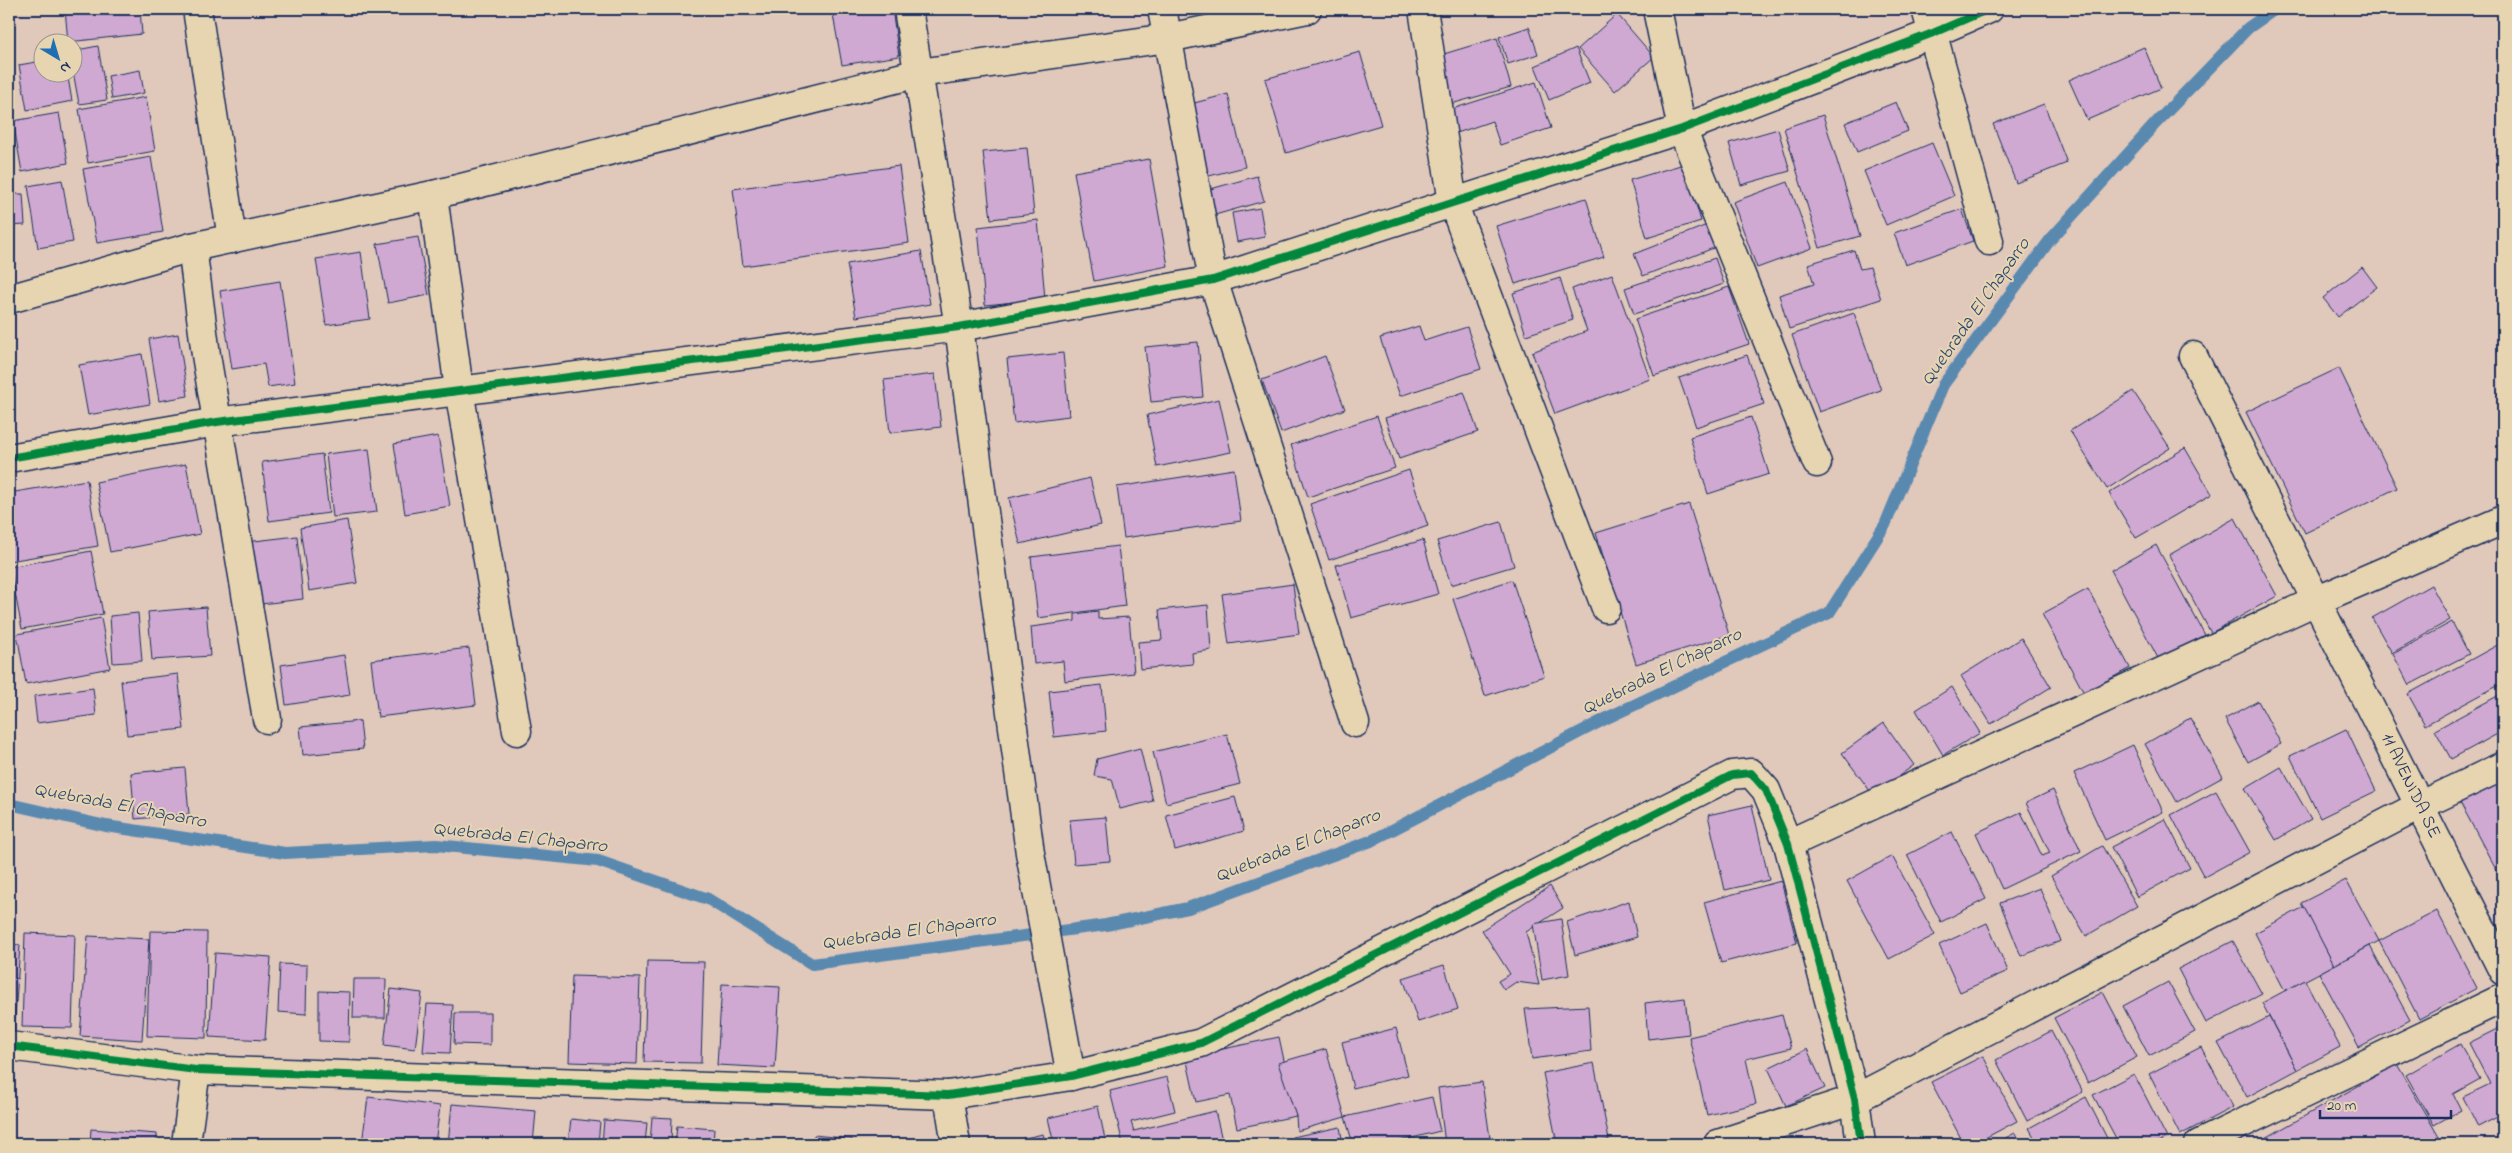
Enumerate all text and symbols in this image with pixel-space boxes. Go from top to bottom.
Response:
north arrow [32,32,82,82]
text: N [55,56,75,78]
water label: Quebrada El Chaparro [1915,232,2038,391]
water label: Quebrada El Chaparro [1578,621,1747,722]
street label: 11 AVENIDA SE [2373,729,2447,843]
water label: Quebrada El Chaparro [32,776,209,836]
water label: Quebrada El Chaparro [1212,802,1385,890]
water label: Quebrada El Chaparro [432,815,609,861]
water label: Quebrada El Chaparro [821,906,999,958]
scale bar [2320,1088,2451,1120]
text: 20 m [2327,1095,2357,1117]

